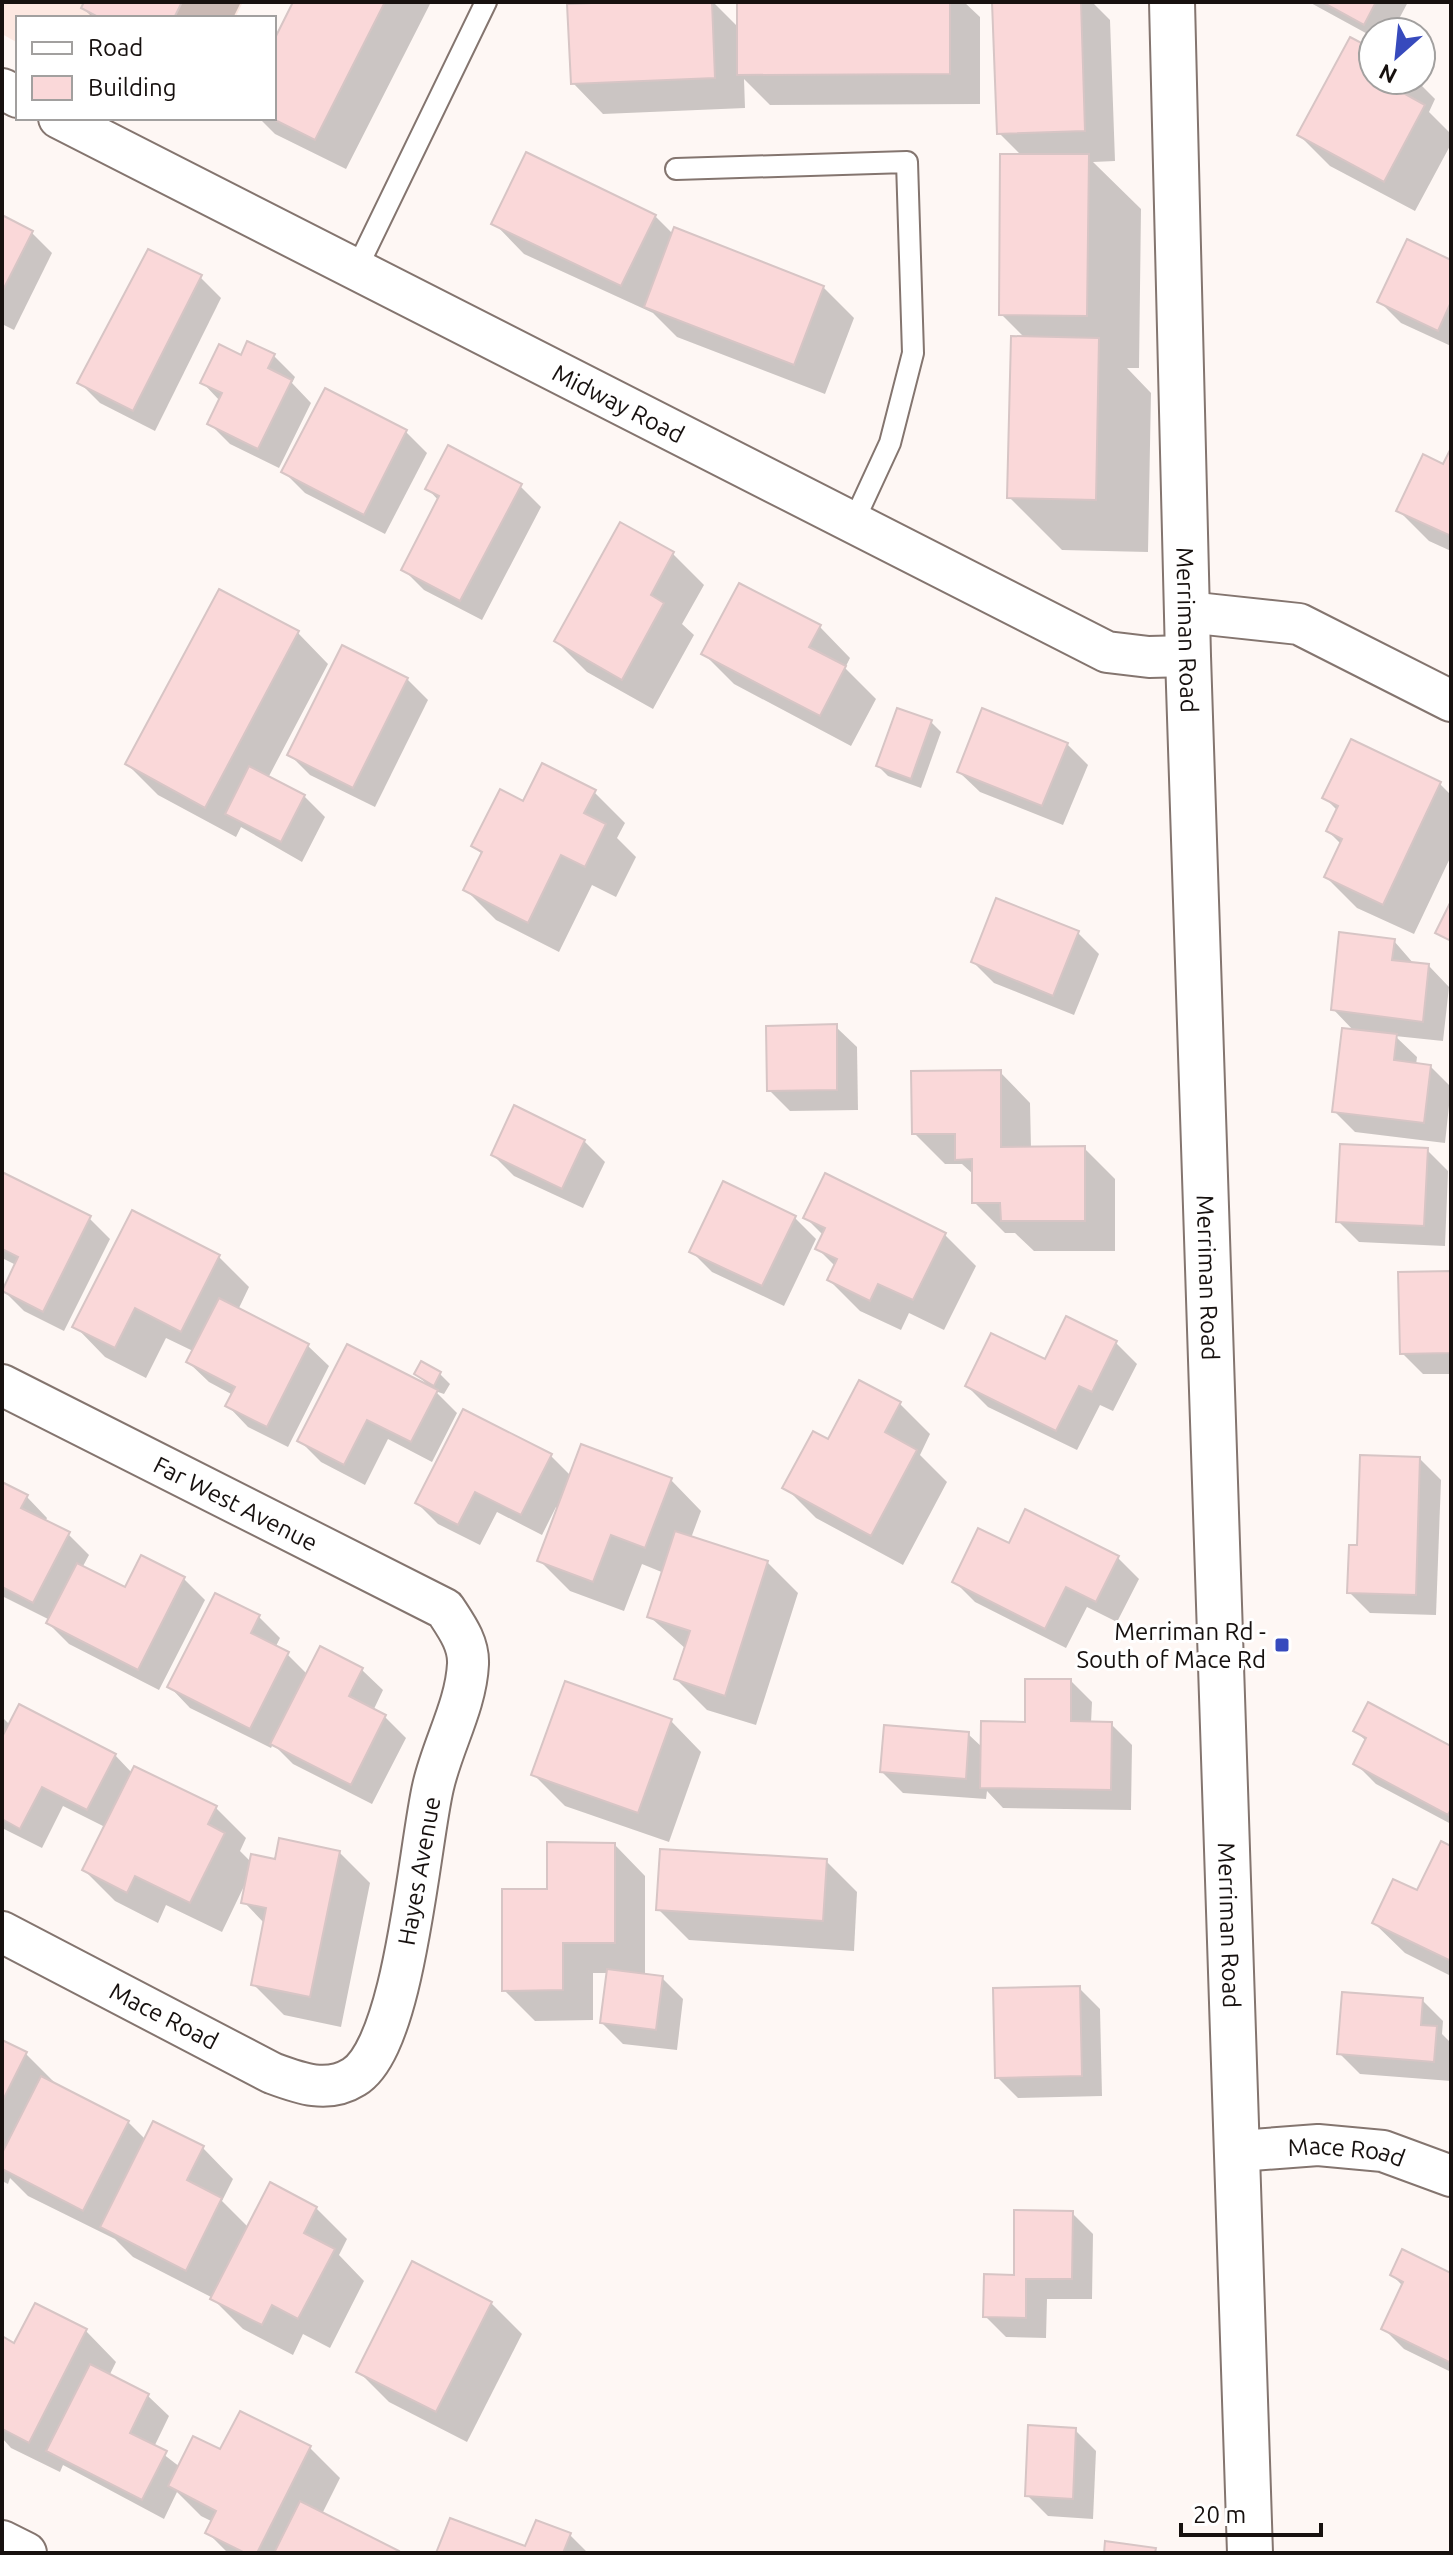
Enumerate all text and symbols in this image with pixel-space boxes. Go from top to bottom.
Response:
legend [16,16,276,120]
north arrow [1357,16,1437,96]
text: Road [88,34,143,61]
text: N [1375,59,1401,89]
text: Building [88,74,176,101]
street label: Midway Road [548,358,689,448]
street label: Merriman Road [1172,547,1203,713]
street label: Merriman Road [1192,1194,1225,1361]
street label: Far West Avenue [149,1451,322,1556]
place label: Merriman Rd - South of Mace Rd [1076,1618,1266,1673]
marker: Merriman Rd - South of Mace Rd [1273,1636,1291,1654]
street label: Hayes Avenue [393,1795,445,1947]
street label: Merriman Road [1213,1842,1246,2008]
street label: Mace Road [105,1977,223,2055]
street label: Mace Road [1287,2131,1409,2172]
scale bar [1181,2487,1321,2537]
text: 20 m [1193,2501,1246,2528]

